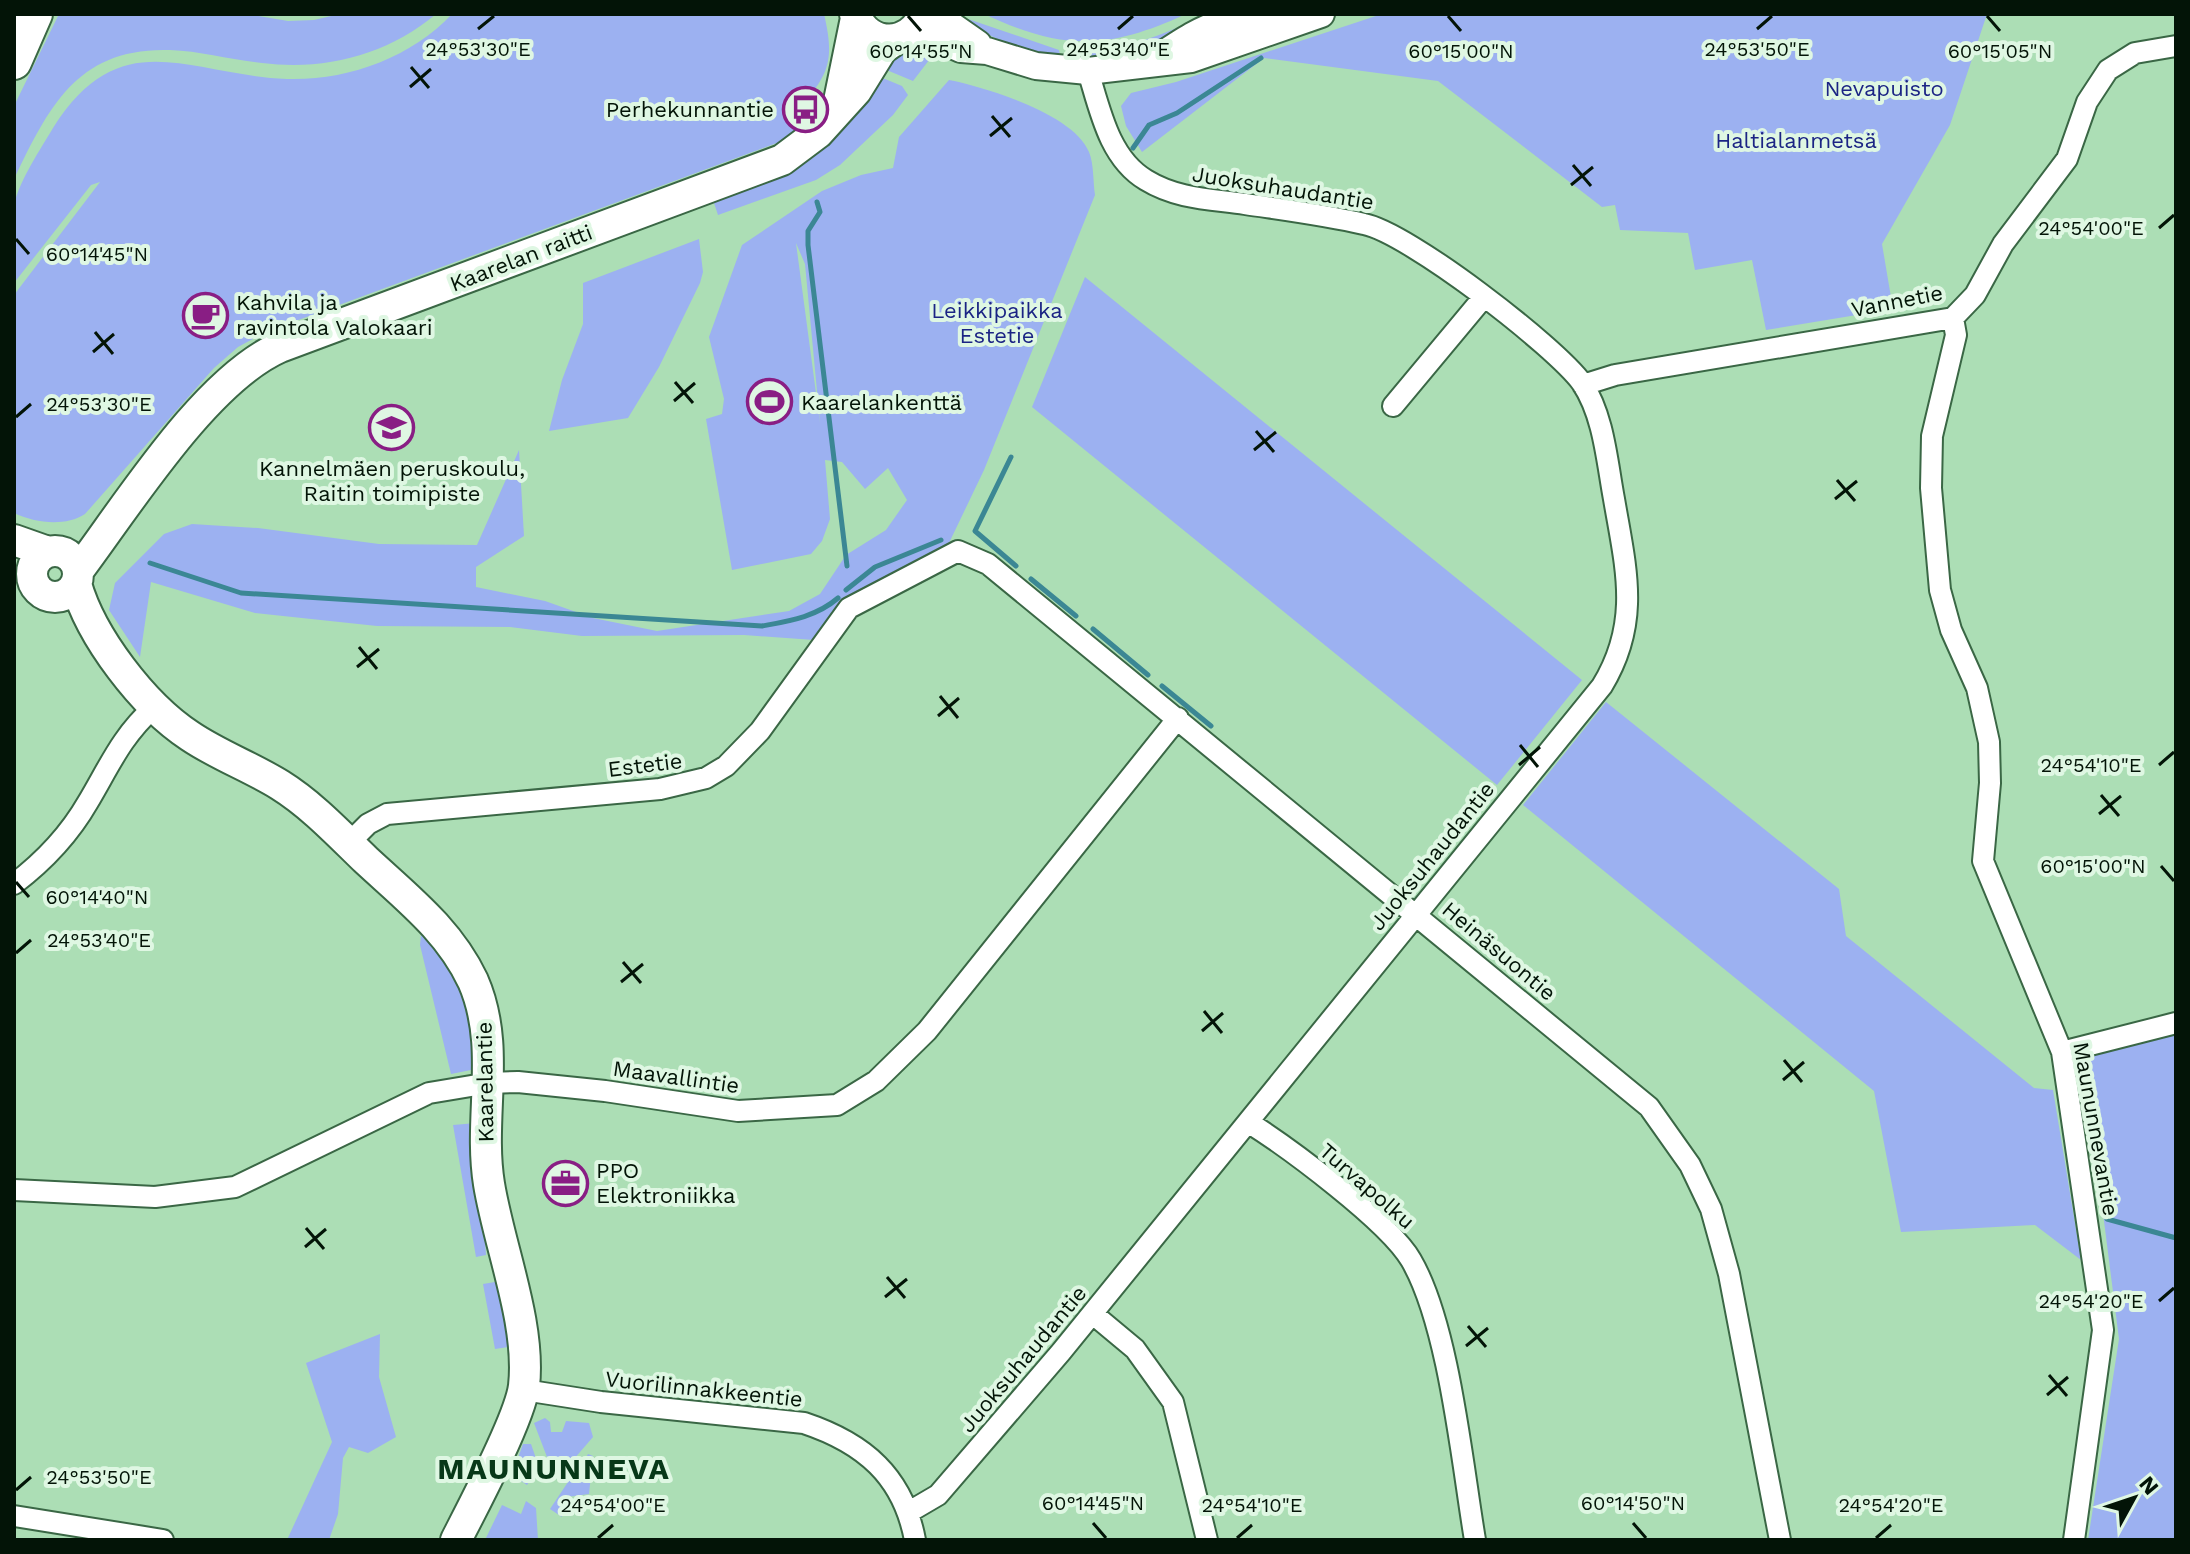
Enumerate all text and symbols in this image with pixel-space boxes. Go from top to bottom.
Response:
text: 24°53'30"E [425,37,531,61]
text: 24°53'40"E [1066,37,1170,61]
text: 24°53'50"E [1704,37,1810,61]
text: 60°14'55"N [869,39,973,63]
text: 60°15'00"N [1408,39,1514,63]
text: 60°15'05"N [1948,39,2052,63]
park label: Nevapuisto [1824,76,1944,101]
bus stop icon: Perhekunnantie [781,85,829,133]
place label: Perhekunnantie [606,97,774,122]
park label: Haltialanmetsä [1715,128,1877,153]
street label: Juoksuhaudantie [1190,161,1376,215]
text: 24°54'00"E [2038,216,2144,240]
street label: Kaarelan raitti [446,219,596,297]
text: 60°14'45"N [46,242,148,266]
street label: Vannetie [1849,280,1945,322]
place label: Kahvila ja ravintola Valokaari [236,290,433,340]
cafe icon: Kahvila ja ravintola Valokaari [181,291,229,339]
park label: Leikkipaikka Estetie [931,298,1063,348]
sports icon: Kaarelankenttä [746,378,794,426]
place label: Kaarelankenttä [801,390,962,415]
text: 24°53'30"E [46,392,152,416]
school or university icon: Kannelmäen peruskoulu, Raitin toimipiste [368,403,416,451]
place label: Kannelmäen peruskoulu, Raitin toimipiste [259,456,525,506]
street label: Estetie [606,748,684,782]
text: 24°54'10"E [2040,753,2142,777]
street label: Juoksuhaudantie [1365,777,1499,935]
text: 60°15'00"N [2040,854,2146,878]
text: 60°14'40"N [45,885,149,909]
street label: Heinäsuontie [1437,896,1561,1006]
text: 24°53'40"E [47,928,151,952]
street label: Kaarelantie [471,1021,499,1143]
street label: Maununnevantie [2068,1040,2124,1218]
street label: Maavallintie [611,1056,741,1098]
street label: Turvapolku [1314,1138,1420,1234]
place label: PPO Elektroniikka [596,1158,735,1208]
office icon: PPO Elektroniikka [541,1159,589,1207]
street label: Juoksuhaudantie [954,1281,1092,1437]
text: 24°54'20"E [2039,1289,2143,1313]
street label: Vuorilinnakkeentie [604,1366,804,1412]
district label: MAUNUNNEVA [437,1451,671,1486]
north arrow [2094,1458,2174,1538]
text: 24°53'50"E [46,1465,152,1489]
text: N [2134,1471,2164,1500]
text: 60°14'45"N [1042,1491,1144,1515]
text: 60°14'50"N [1581,1491,1685,1515]
text: 24°54'00"E [560,1493,666,1517]
text: 24°54'10"E [1201,1493,1303,1517]
text: 24°54'20"E [1839,1493,1943,1517]

